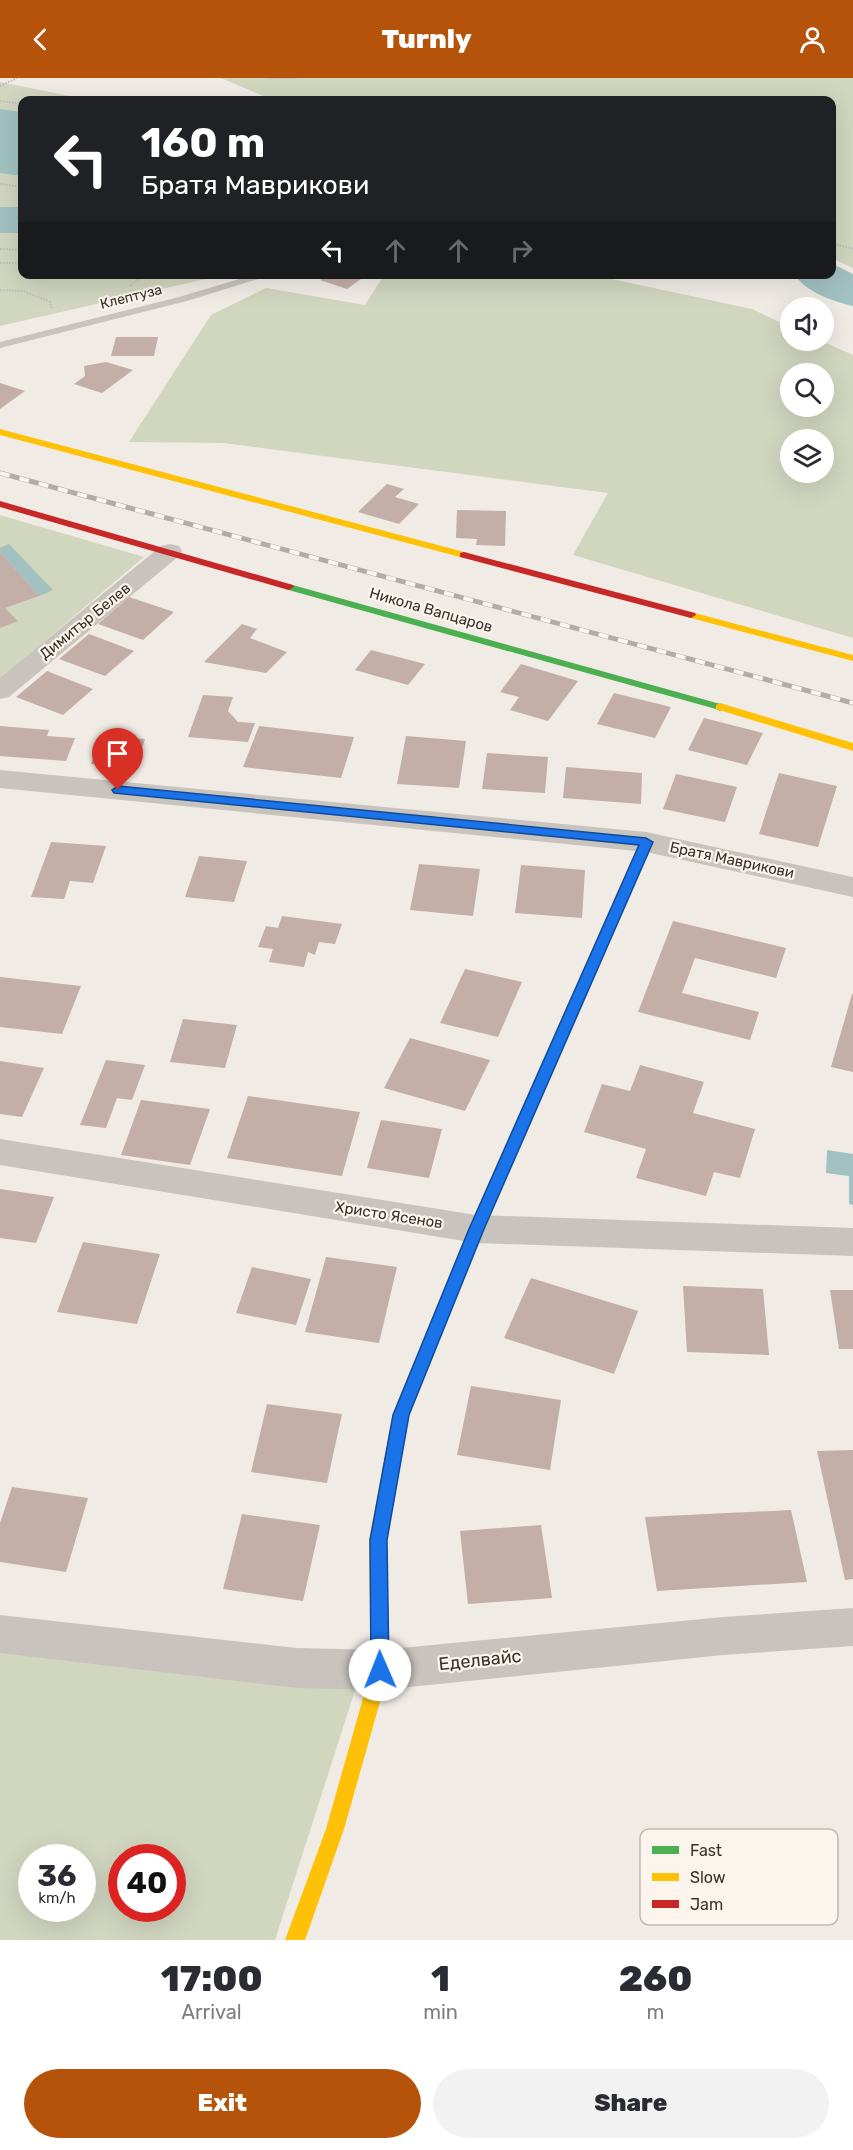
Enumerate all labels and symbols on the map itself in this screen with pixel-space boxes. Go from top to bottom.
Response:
street label: Клептуза [98,281,164,313]
street label: Димитър Белев [36,579,134,663]
street label: Никола Вапцаров [367,584,495,636]
pin [92,728,143,790]
street label: Братя Маврикови [668,838,796,882]
street label: Христо Ясенов [334,1198,444,1232]
position arrow [348,1638,412,1702]
street label: Еделвайс [438,1645,523,1675]
legend [640,1829,838,1925]
text: Fast [690,1841,722,1860]
speed limit sign: 40 [108,1844,186,1922]
text: Slow [690,1868,726,1887]
text: Jam [690,1895,723,1914]

